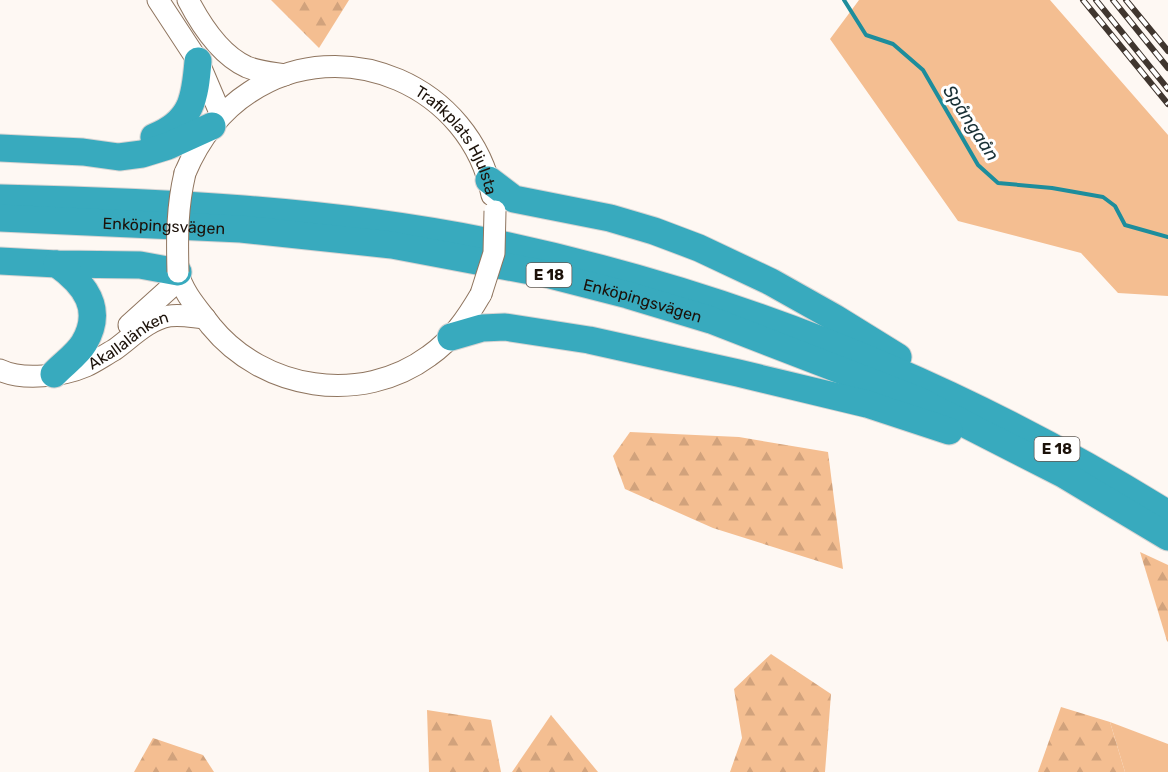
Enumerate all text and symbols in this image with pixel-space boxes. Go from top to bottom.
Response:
street label: Trafikplats Hjulsta [412,81,501,196]
water label: Spångaån [938,81,1004,165]
street label: Enköpingsvägen [102,213,226,238]
road number: E 18 [526,263,572,287]
street label: Enköpingsvägen [581,274,704,326]
street label: Akallalänken [84,307,171,373]
road number: E 18 [1034,437,1080,461]

